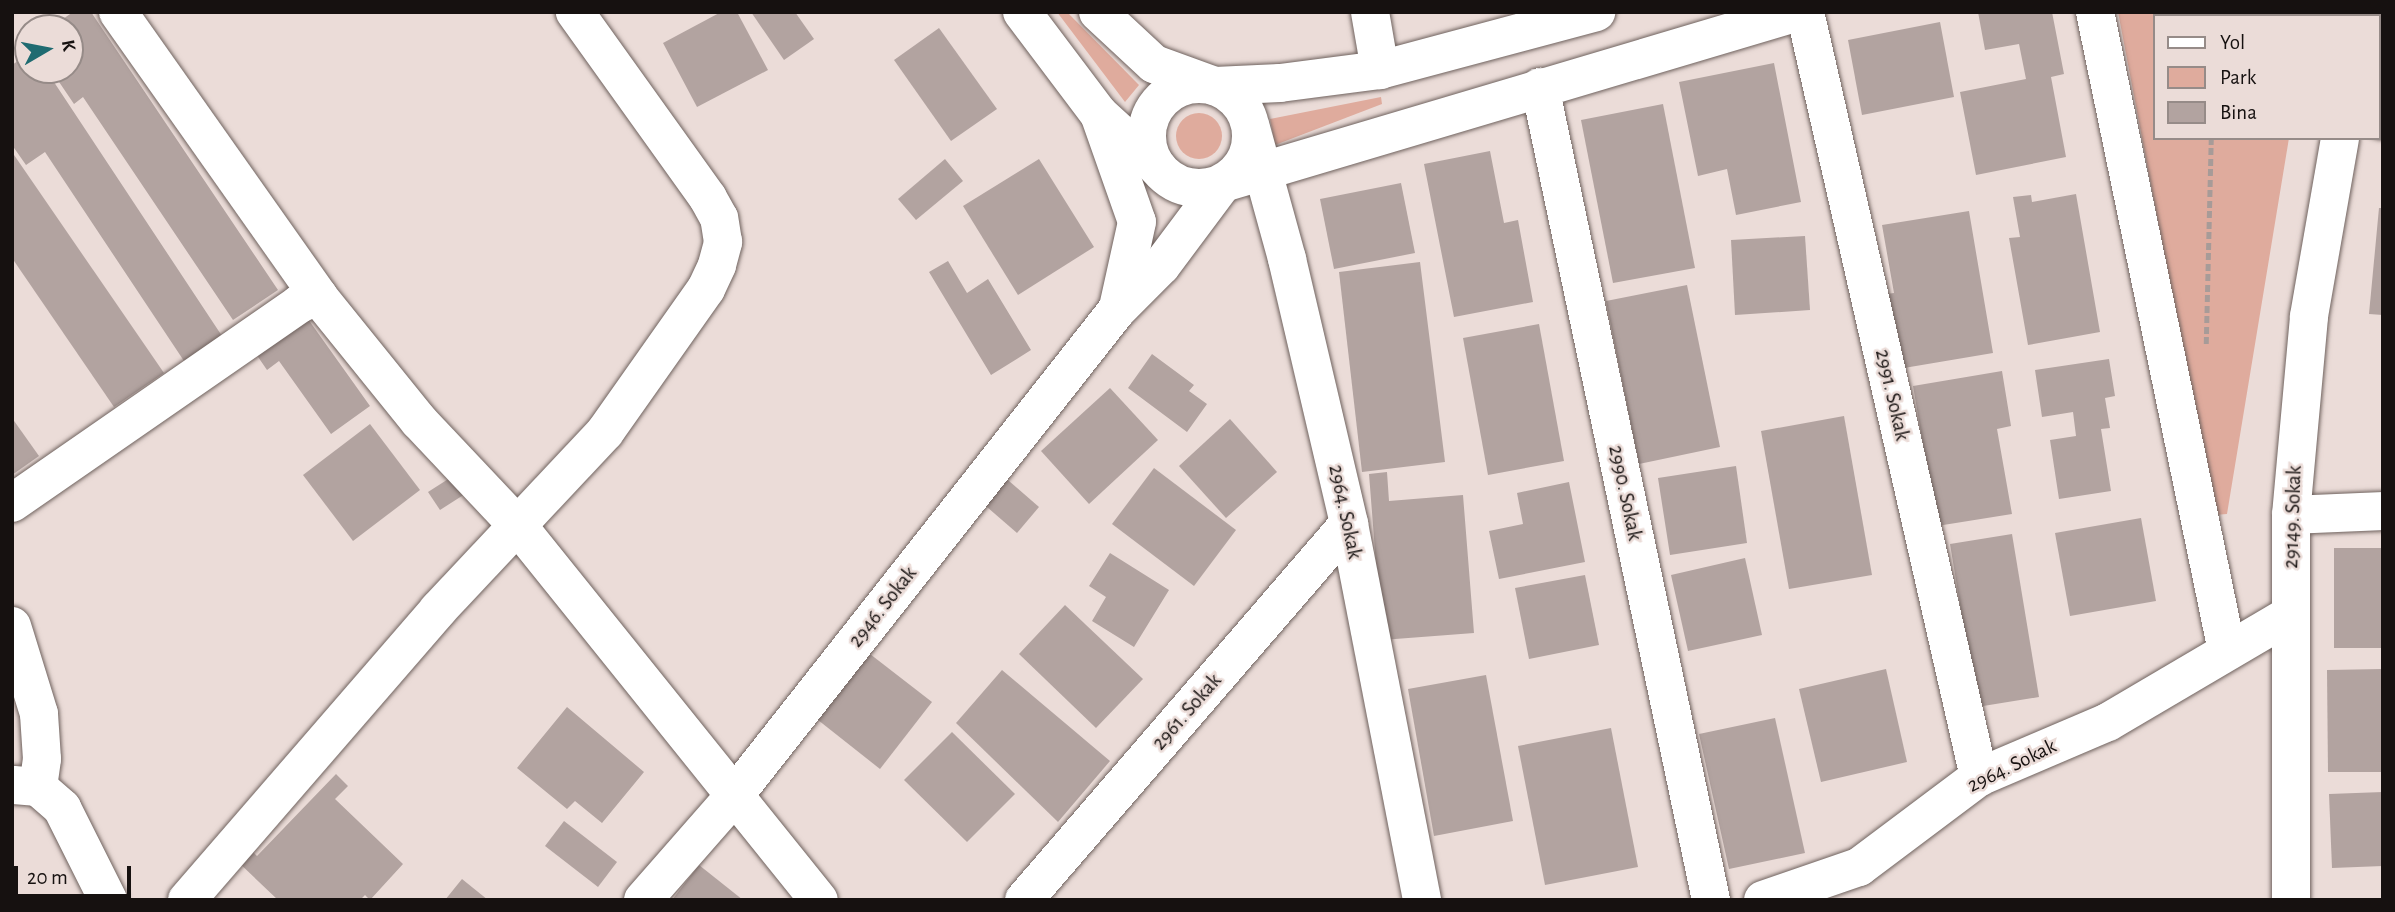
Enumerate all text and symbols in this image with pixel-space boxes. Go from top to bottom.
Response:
north arrow [14,14,84,84]
legend [2154,14,2381,140]
text: Yol [2220,32,2245,53]
text: K [58,38,79,53]
text: Park [2220,67,2256,88]
text: Bina [2220,102,2257,123]
street label: 2991. Sokak [1869,347,1915,443]
street label: 2990. Sokak [1603,443,1647,543]
street label: 2964. Sokak [1323,462,1367,562]
street label: 29149. Sokak [2279,465,2307,569]
street label: 2946. Sokak [844,561,922,653]
street label: 2961. Sokak [1147,669,1227,755]
street label: 2964. Sokak [1963,734,2061,798]
scale bar [18,852,135,896]
text: 20 m [27,867,68,888]

